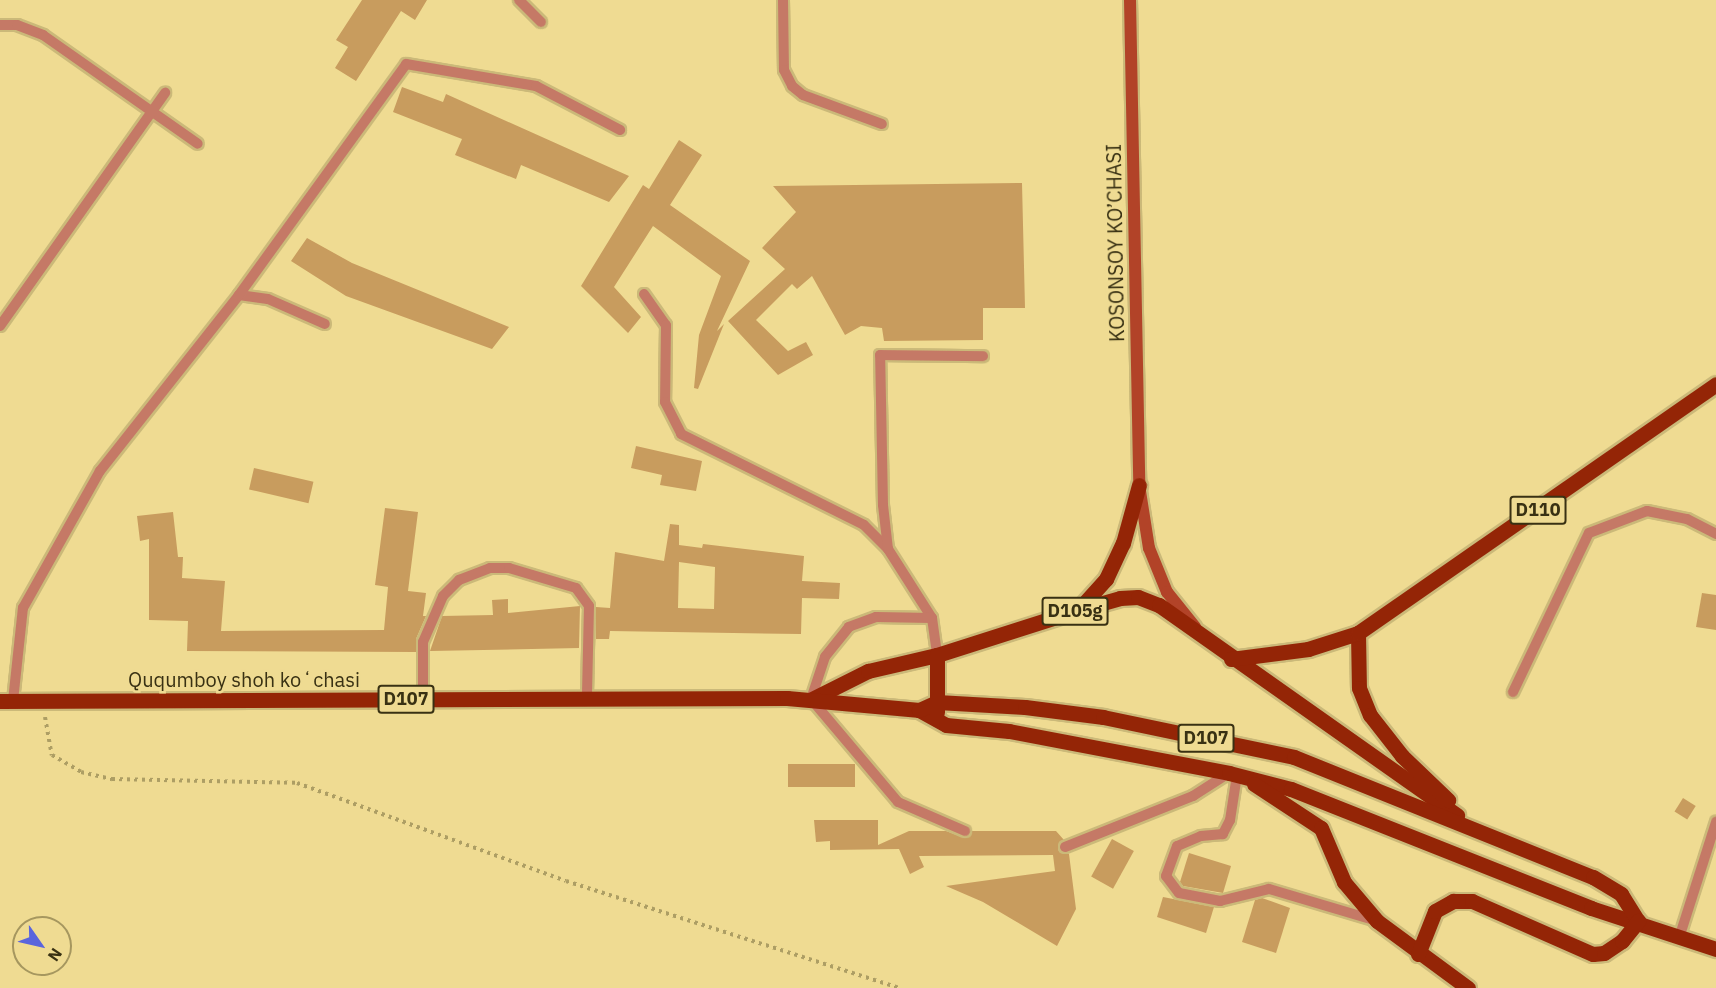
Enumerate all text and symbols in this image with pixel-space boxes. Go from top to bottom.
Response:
street label: KOSONSOY KO’CHASI [1101,144,1129,342]
road number: D110 [1510,495,1566,525]
road number: D105g [1040,596,1110,626]
street label: Ququmboy shoh koʻchasi [128,667,360,691]
road number: D107 [378,684,434,714]
road number: D107 [1178,723,1234,753]
north arrow [12,916,72,976]
text: N [44,945,67,965]

